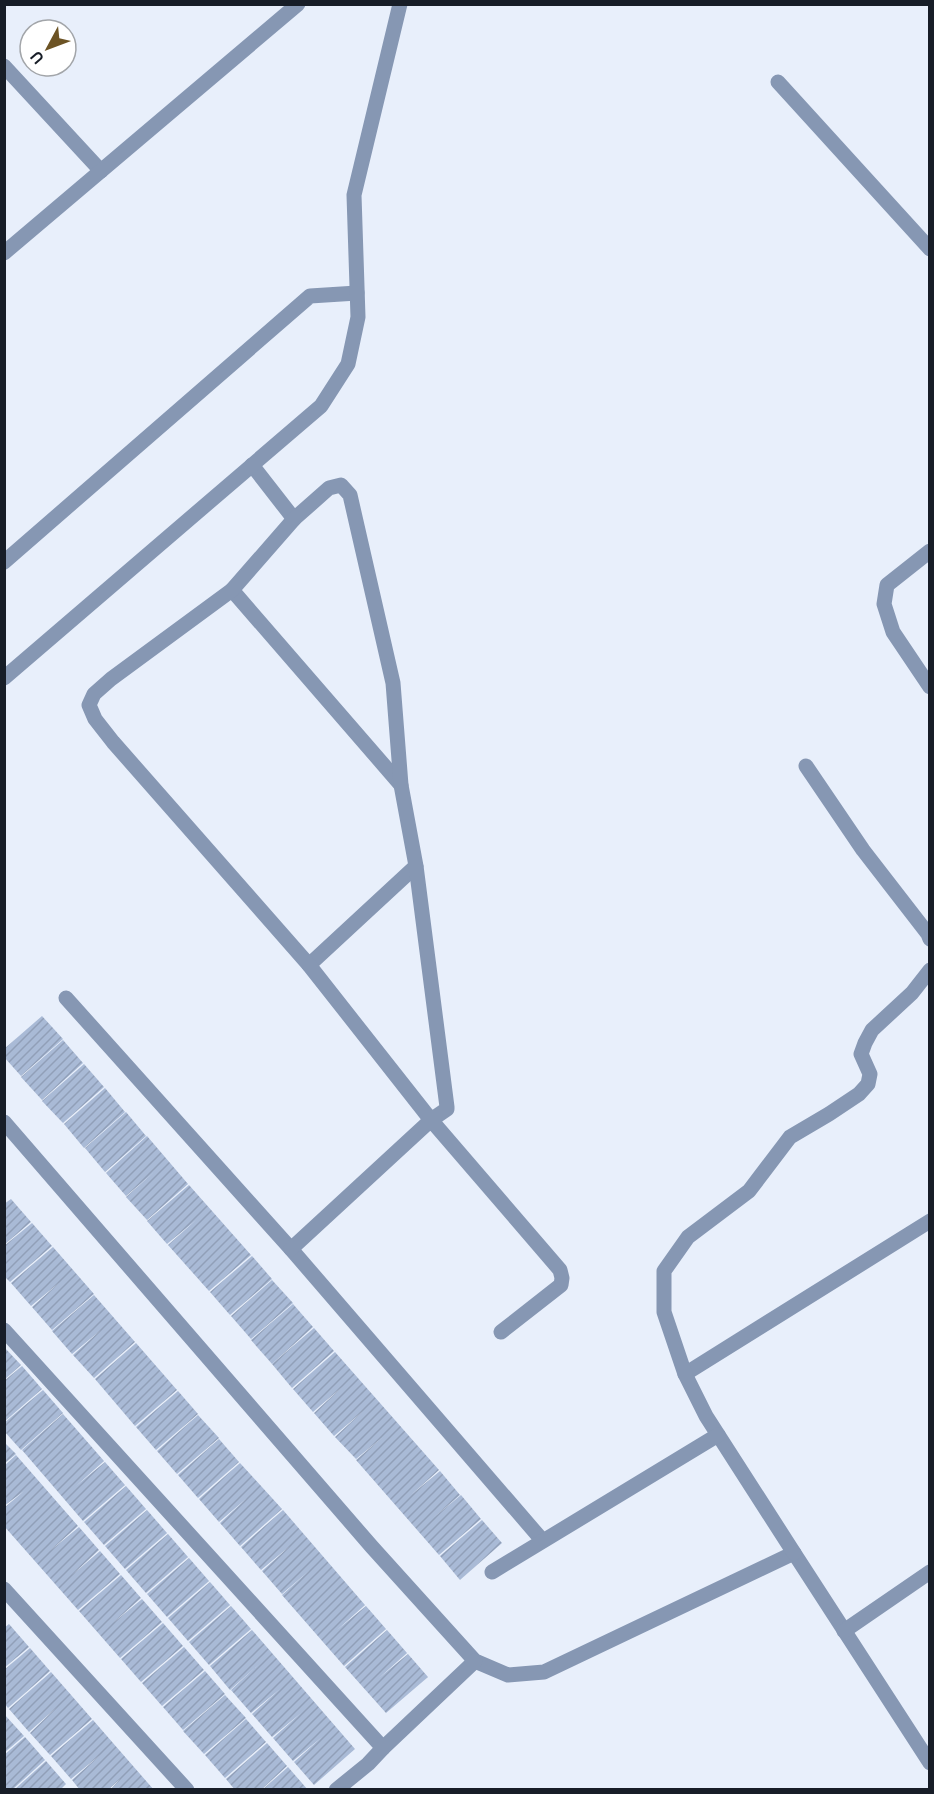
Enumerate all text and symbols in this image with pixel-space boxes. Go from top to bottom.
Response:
north arrow [18,18,78,78]
text: U [26,47,49,68]

